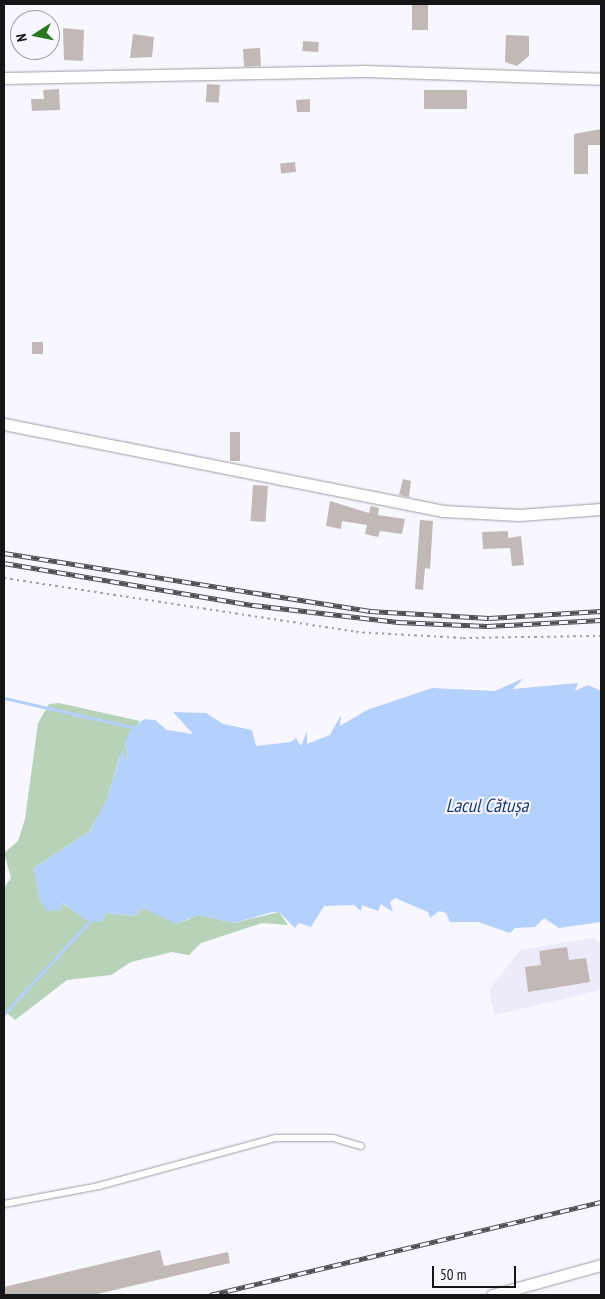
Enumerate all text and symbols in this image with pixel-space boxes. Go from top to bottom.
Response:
north arrow [10,10,60,60]
text: N [12,32,31,43]
water label: Lacul Cătușa [446,795,528,817]
scale bar [435,1256,519,1288]
text: 50 m [440,1265,466,1284]

